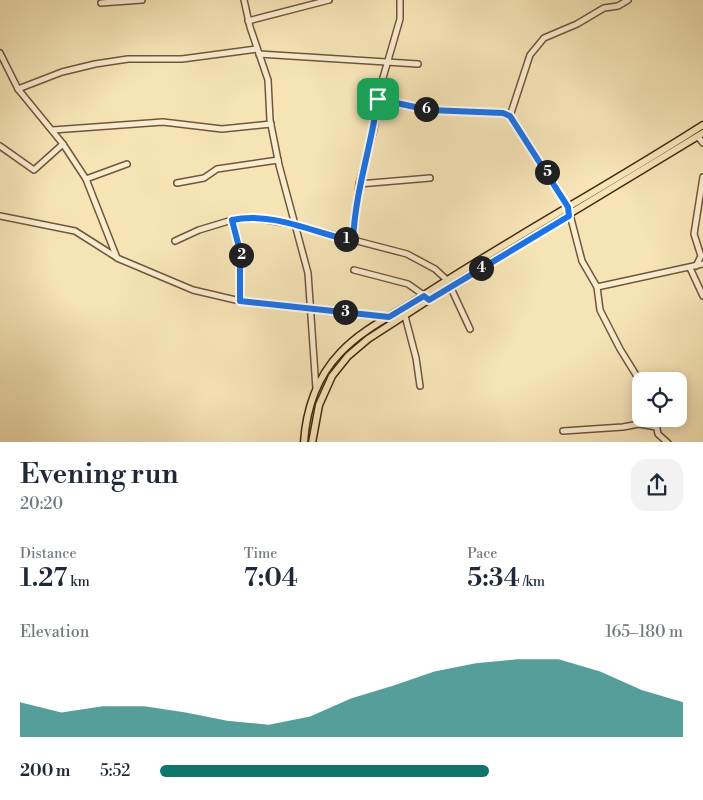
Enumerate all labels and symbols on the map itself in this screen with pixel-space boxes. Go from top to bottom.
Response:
pin [357,78,399,120]
pin: 6 [414,96,438,122]
pin: 5 [534,160,560,184]
pin: 1 [334,226,358,252]
pin: 2 [228,242,254,268]
pin: 4 [468,256,494,280]
pin: 3 [332,300,358,324]

